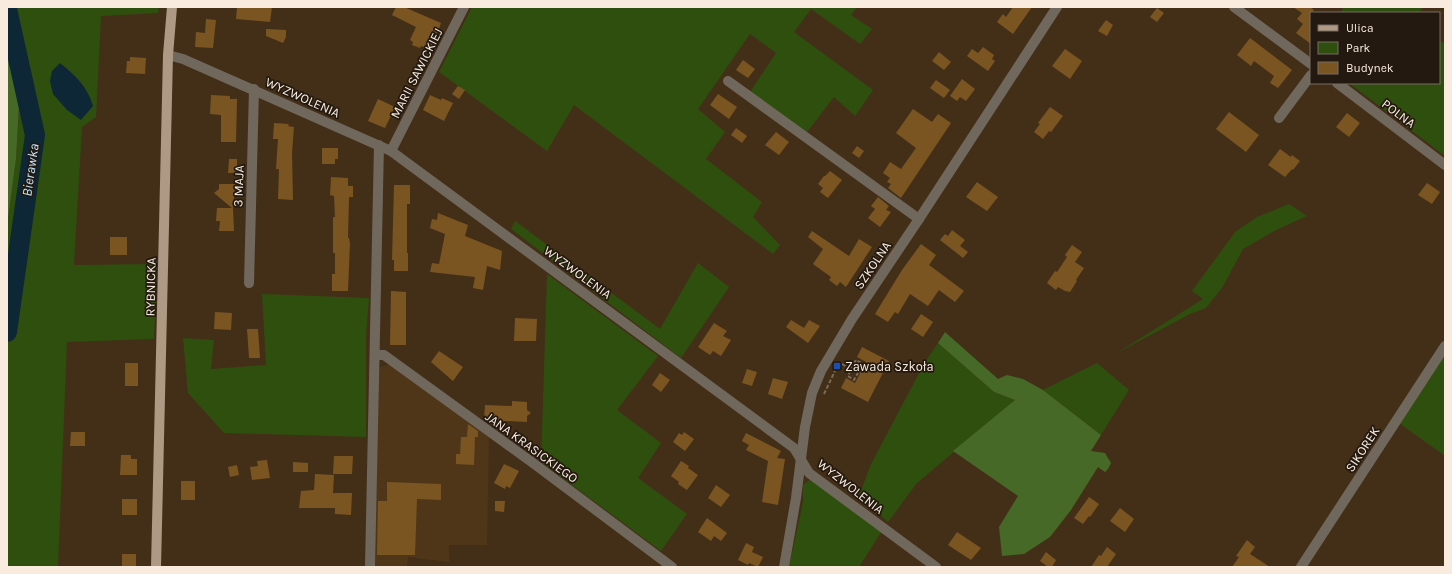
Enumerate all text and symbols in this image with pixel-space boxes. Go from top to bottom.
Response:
legend [1310,12,1440,84]
text: Ulica [1346,21,1374,35]
street label: MARII SAWICKIEJ [387,26,446,121]
text: Park [1346,41,1371,55]
text: Budynek [1346,61,1394,75]
street label: WYZWOLENIA [263,74,343,121]
street label: POLNA [1379,96,1419,131]
water label: Bierawka [18,143,43,198]
street label: 3 MAJA [230,164,247,207]
street label: SZKOLNA [851,238,894,292]
street label: WYZWOLENIA [541,243,615,302]
street label: RYBNICKA [142,257,159,317]
place label: Zawada Szkoła [845,359,934,374]
marker: Zawada Szkoła [832,361,842,371]
street label: JANA KRASICKIEGO [483,409,581,486]
street label: SIKOREK [1342,424,1383,475]
street label: WYZWOLENIA [815,456,887,517]

